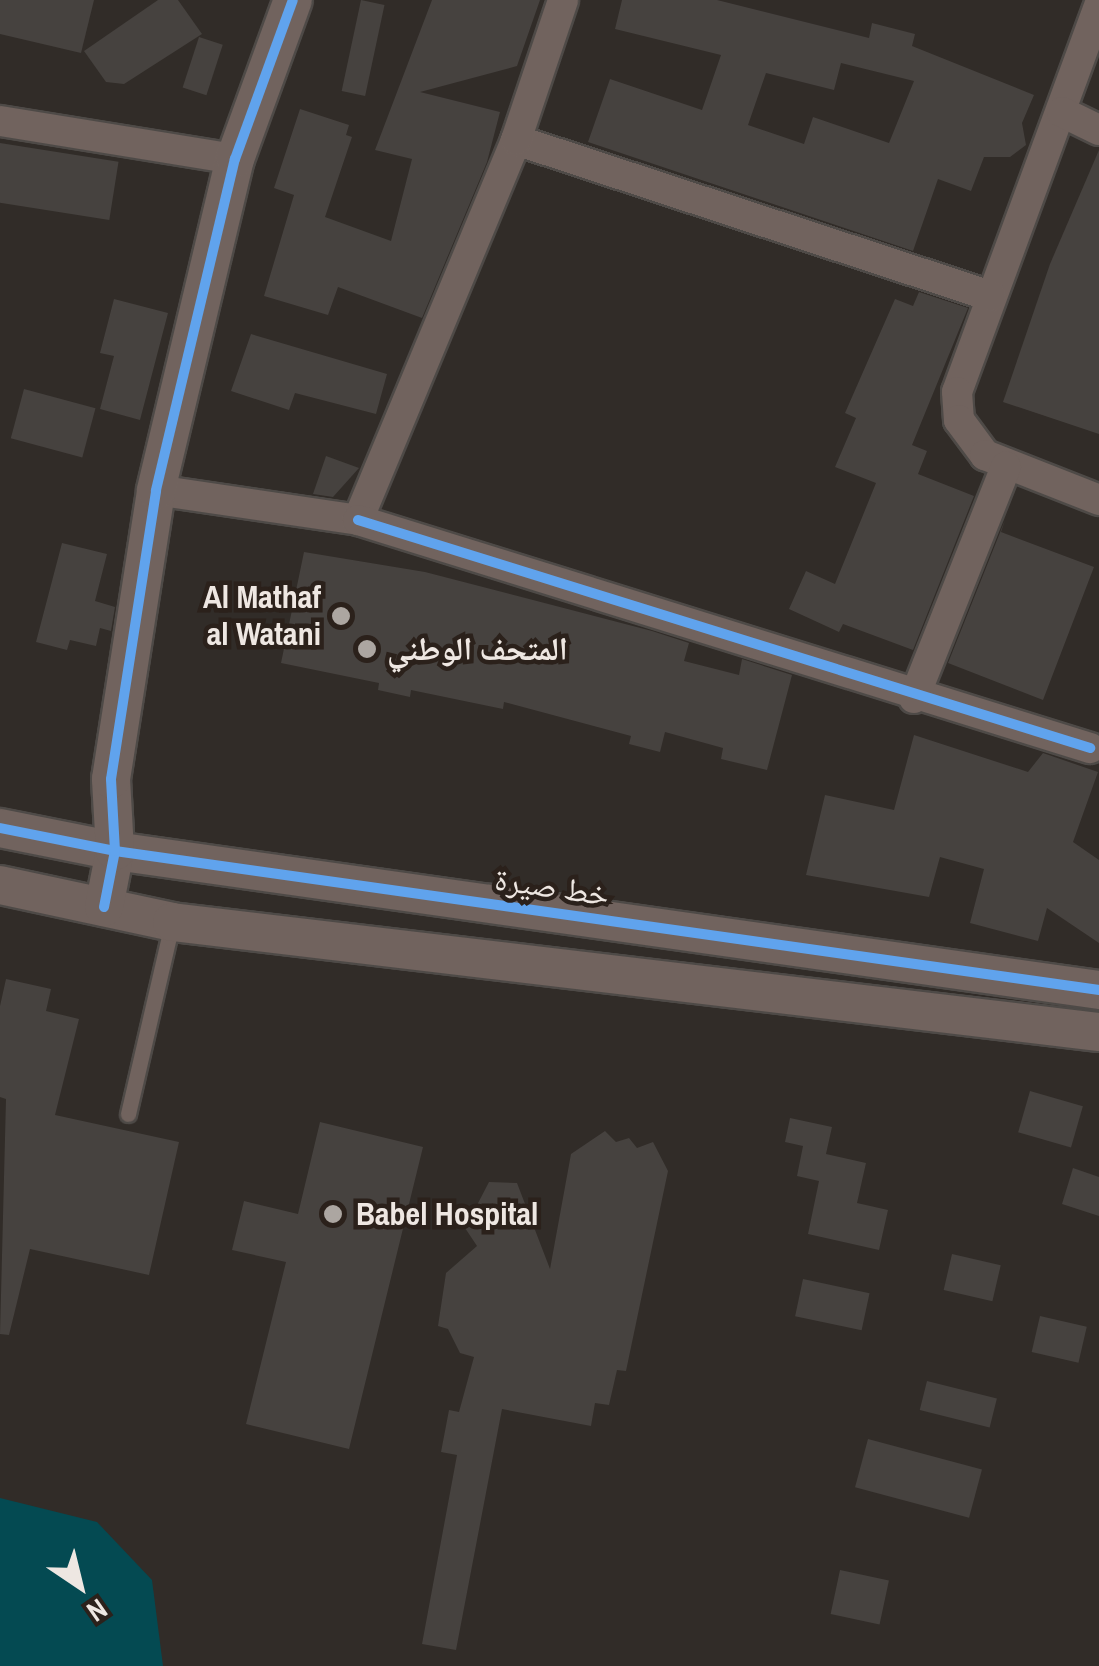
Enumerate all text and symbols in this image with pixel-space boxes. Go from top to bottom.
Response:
place label: Al Mathaf al Watani [203,579,321,654]
marker: Al Mathaf al Watani [330,605,352,627]
place label: المتحف الوطني [387,630,568,668]
marker: المتحف الوطني [356,638,378,660]
street label: خط صيرة [492,860,612,914]
place label: Babel Hospital [356,1195,538,1233]
marker: Babel Hospital [320,1201,346,1227]
north arrow [30,1536,130,1636]
text: N [80,1590,115,1631]

